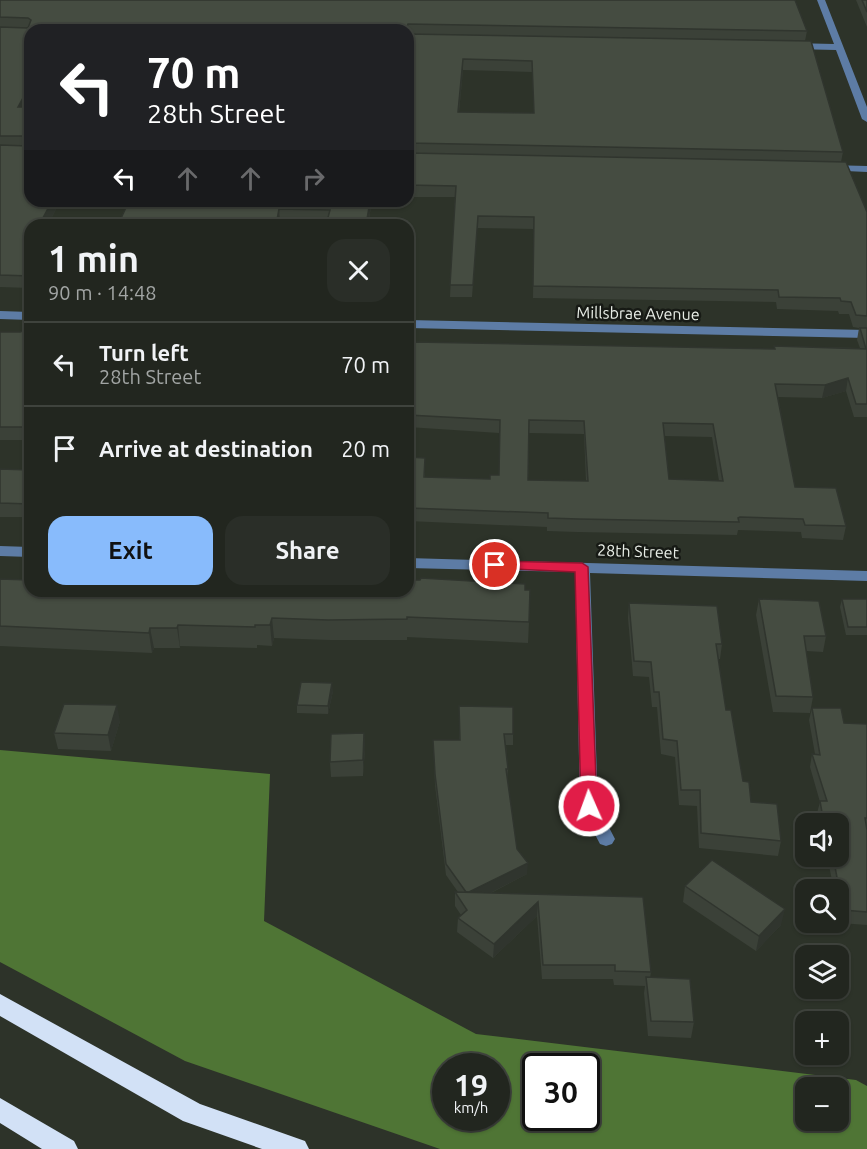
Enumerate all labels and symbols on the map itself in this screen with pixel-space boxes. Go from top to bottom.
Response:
street label: Millsbrae Avenue [576,303,700,323]
pin [469,539,520,590]
street label: 28th Street [597,541,680,561]
position arrow [557,774,621,838]
speed limit sign: 30 [522,1053,600,1131]

